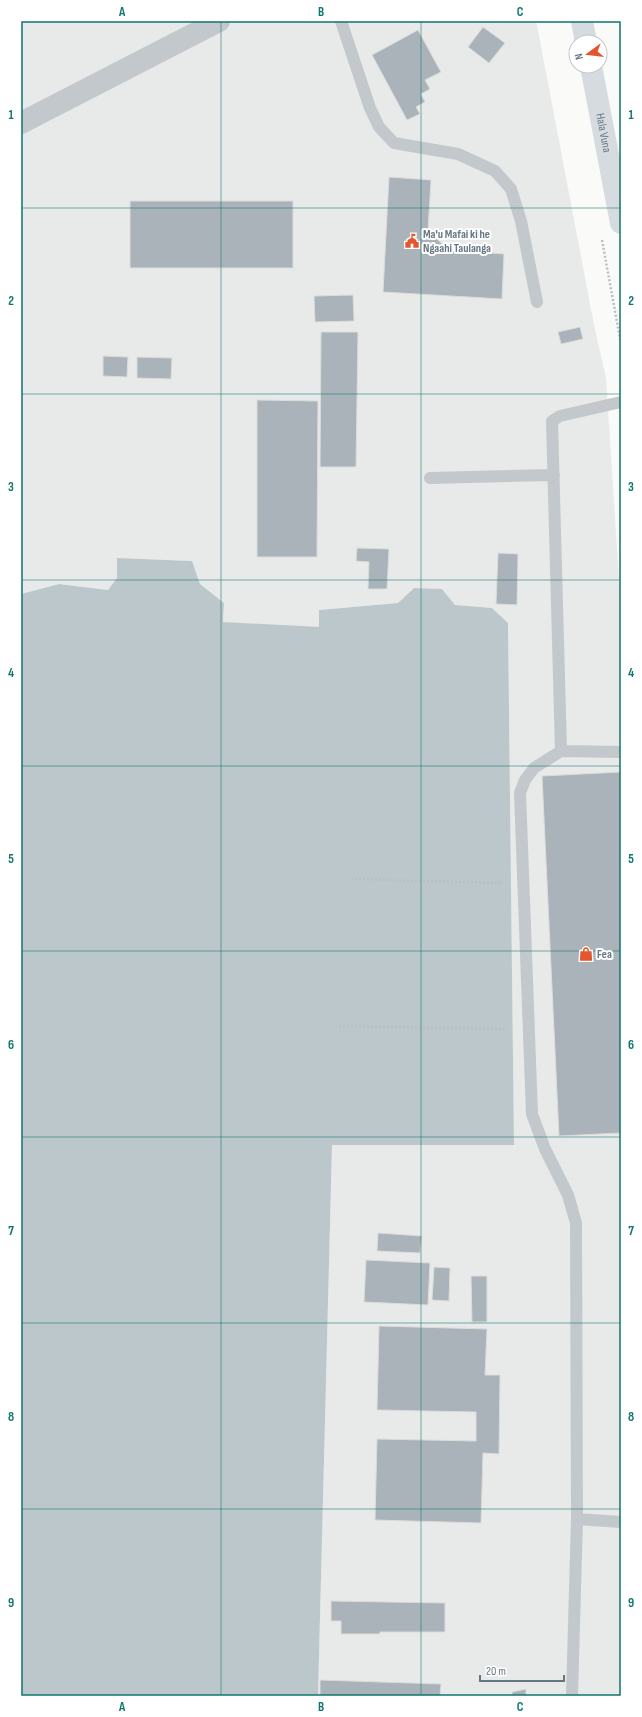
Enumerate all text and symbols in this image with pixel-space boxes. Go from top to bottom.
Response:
text: A [118,4,126,20]
text: B [318,4,324,20]
text: C [517,4,524,20]
north arrow [568,34,608,74]
text: N [572,52,586,61]
text: 1 [8,107,14,123]
text: 1 [628,107,634,123]
street label: Hala Vuna [592,112,614,154]
place label: Ma'u Mafai ki he Ngaahi Taulanga [423,227,491,256]
public building icon: Ma'u Mafai ki he Ngaahi Taulanga [404,233,420,249]
text: 2 [8,293,14,309]
text: 2 [628,293,634,309]
text: 3 [8,479,14,495]
text: 3 [628,479,634,495]
text: 4 [8,665,14,681]
text: 4 [628,665,634,681]
text: 5 [8,851,14,867]
text: 5 [628,851,634,867]
shop icon: Fea [578,946,594,962]
place label: Fea [597,947,612,962]
text: 6 [8,1037,14,1053]
text: 6 [628,1037,634,1053]
text: 7 [8,1223,14,1239]
text: 7 [628,1223,634,1239]
text: 8 [8,1409,14,1425]
text: 8 [628,1409,634,1425]
text: 9 [8,1595,14,1611]
text: 9 [628,1595,634,1611]
scale bar [480,1657,564,1683]
text: 20 m [486,1664,506,1679]
text: A [118,1699,126,1715]
text: B [318,1699,324,1715]
text: C [517,1699,524,1715]

